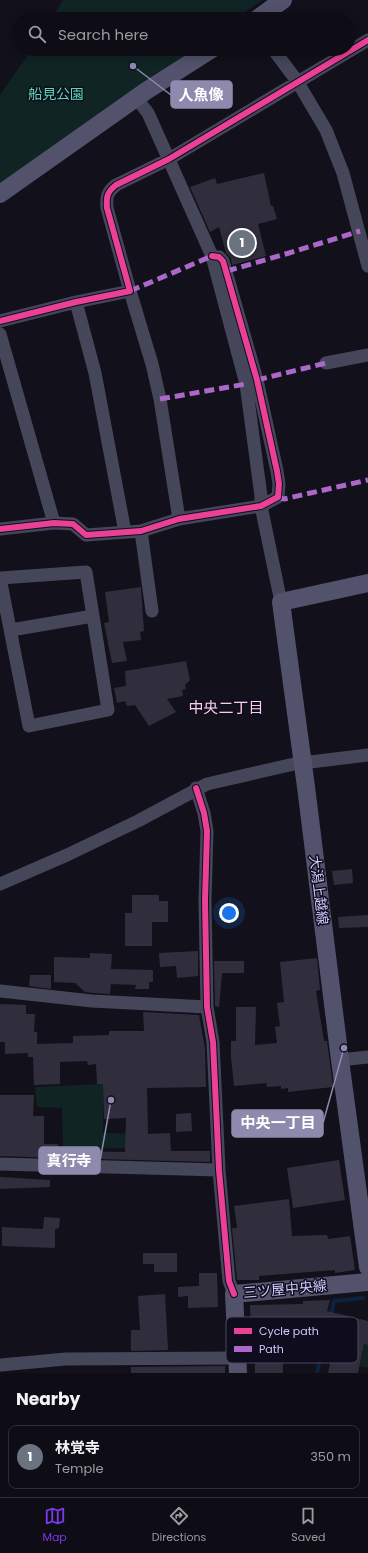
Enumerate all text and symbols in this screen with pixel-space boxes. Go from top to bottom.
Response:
search box [12,12,356,56]
icon: search [26,23,48,45]
text: Search here [58,24,148,45]
callout: 人魚像 [171,81,232,108]
park label: 船見公園 [28,84,84,104]
text: 人魚像 [178,84,224,105]
pin: 1 [229,228,255,258]
district label: 中央二丁目 [188,697,264,718]
street label: 大潟上越線 [305,854,333,926]
your location [219,903,239,923]
callout: 中央一丁目 [232,1110,323,1137]
text: 中央一丁目 [240,1112,316,1133]
callout: 真行寺 [39,1147,100,1174]
text: 真行寺 [46,1150,92,1171]
street label: 三ツ屋中央線 [242,1275,328,1303]
legend [226,1317,358,1363]
text: Cycle path [259,1323,319,1339]
text: Path [259,1341,284,1357]
text: Nearby [16,1387,80,1411]
text: 林覚寺 [55,1437,100,1458]
text: 1 [28,1447,32,1466]
text: 350 m [310,1447,351,1466]
text: Temple [55,1459,104,1478]
tab: Map [42,1505,67,1546]
tab: Directions [152,1505,206,1546]
tab: Saved [291,1505,326,1546]

